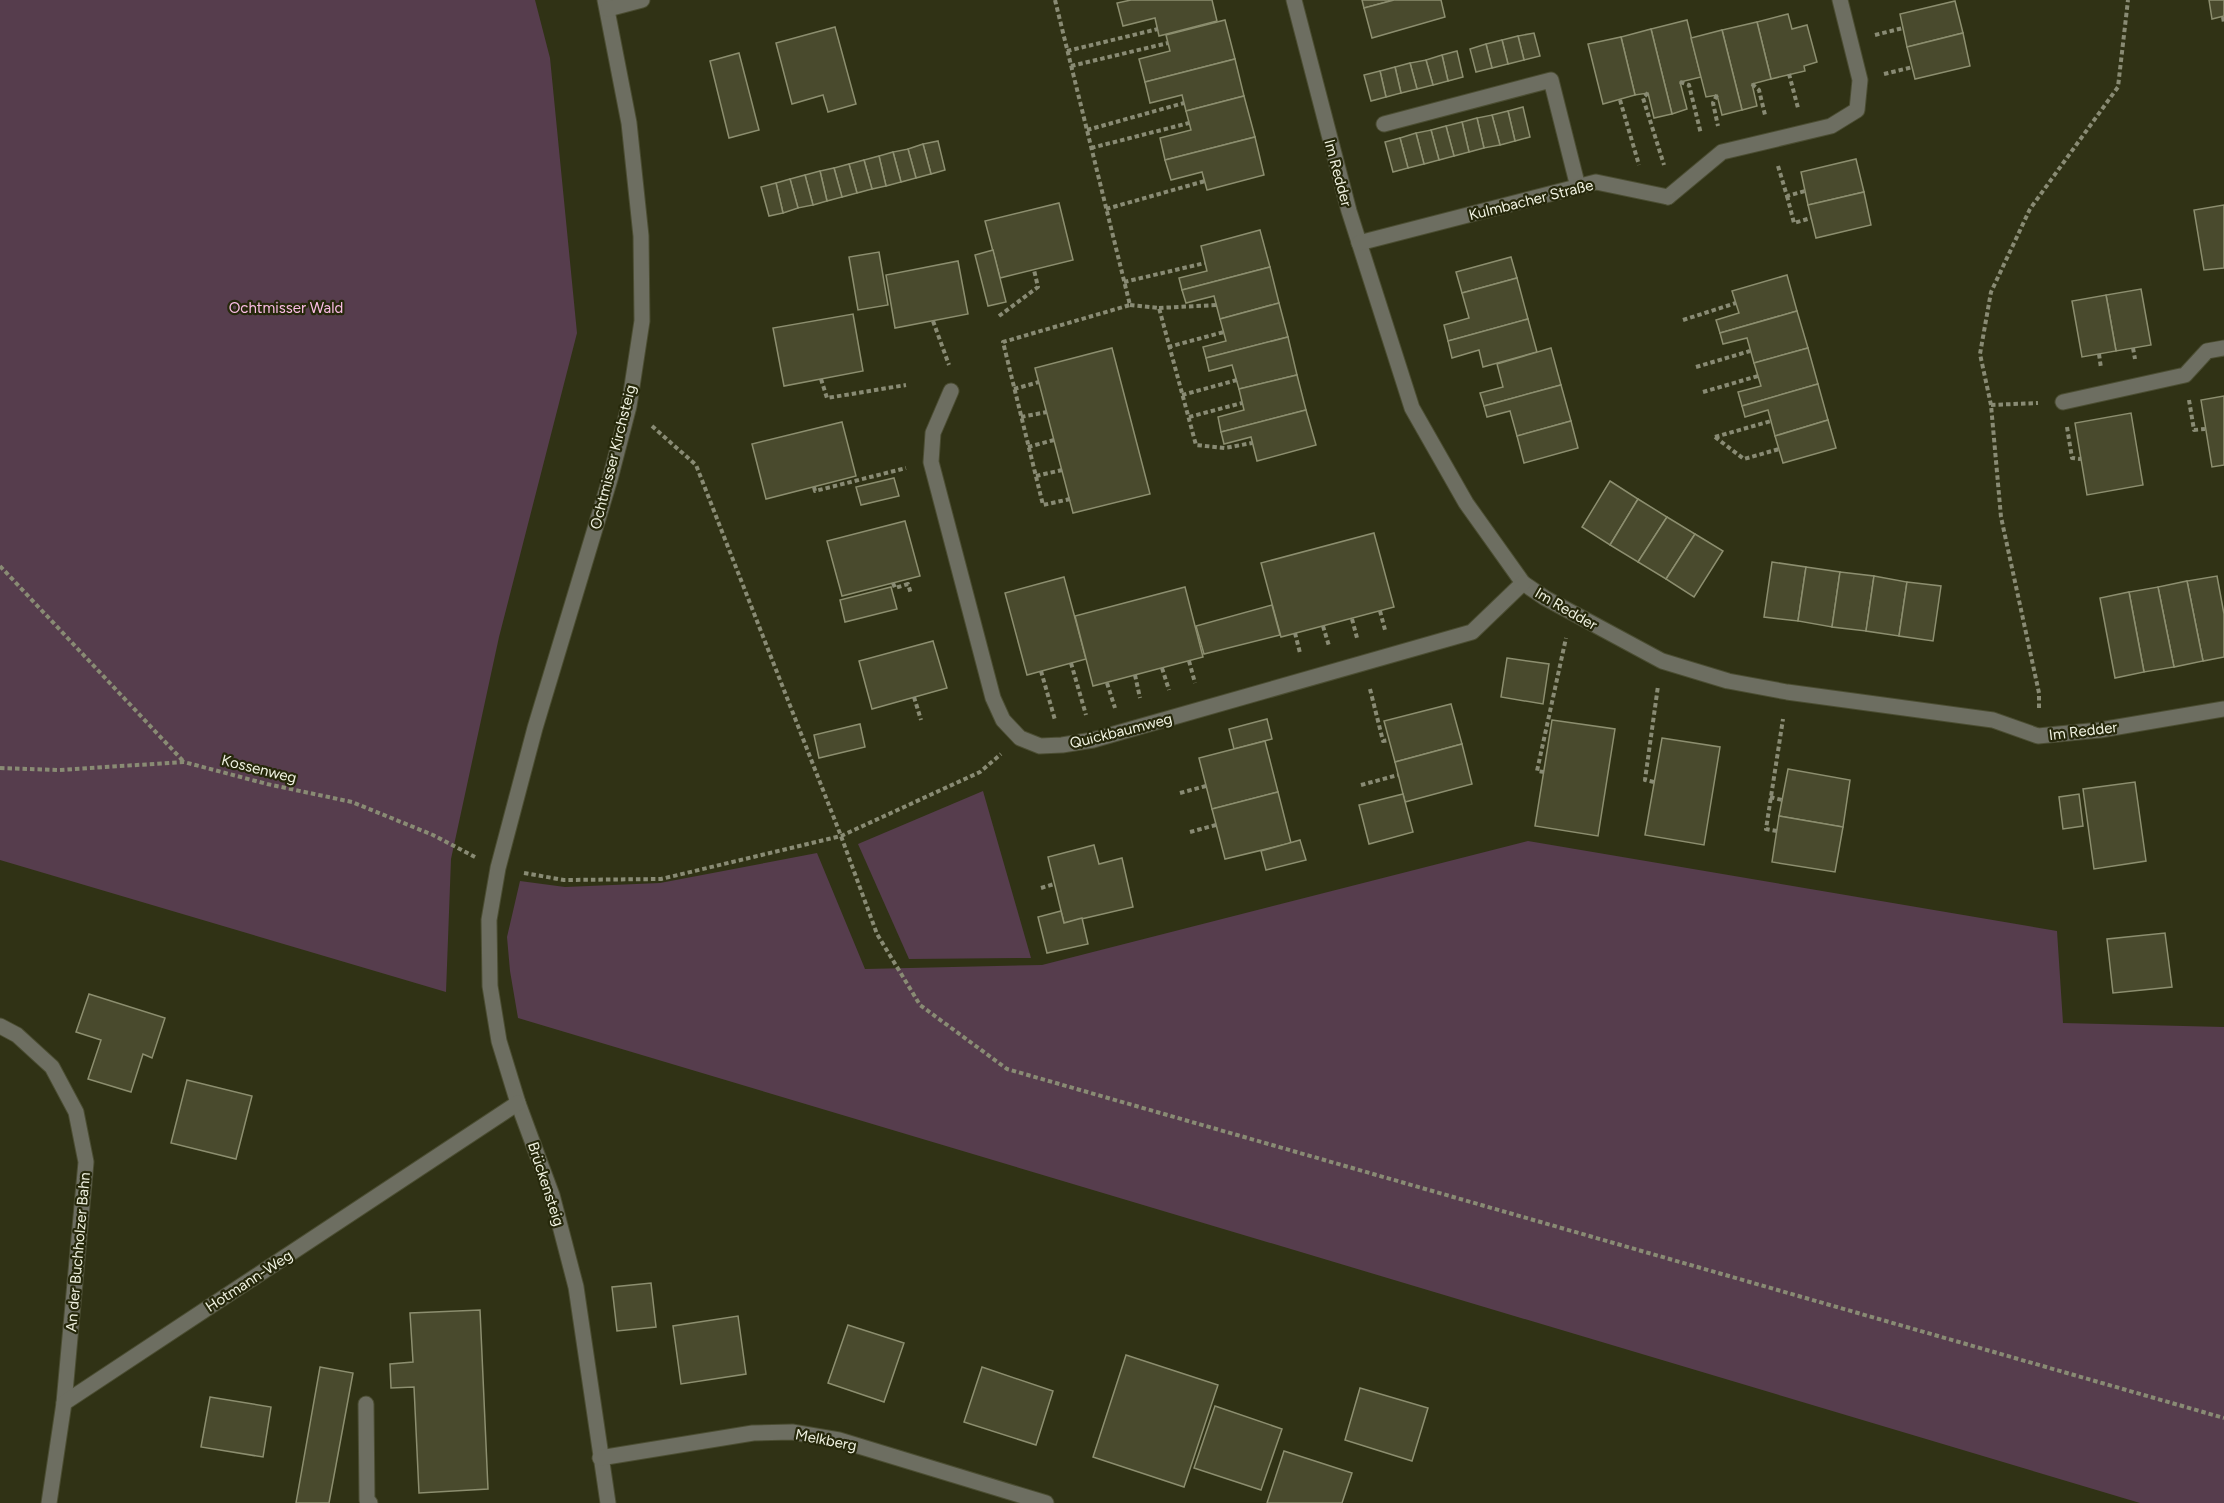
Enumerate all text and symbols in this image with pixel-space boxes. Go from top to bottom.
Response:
street label: Im Redder [1320,137,1356,209]
street label: Kulmbacher Straße [1467,176,1595,224]
park label: Ochtmisser Wald [229,299,343,317]
street label: Ochtmisser Kirchsteig [586,383,640,531]
street label: Im Redder [1532,584,1600,634]
street label: Quickbaumweg [1068,710,1174,752]
street label: Im Redder [2048,718,2118,744]
street label: Kossenweg [220,751,298,787]
street label: Brückensteig [524,1140,568,1228]
street label: An der Buchholzer Bahn [62,1171,94,1333]
street label: Hotmann-Weg [202,1246,296,1316]
street label: Melkberg [794,1425,858,1455]

